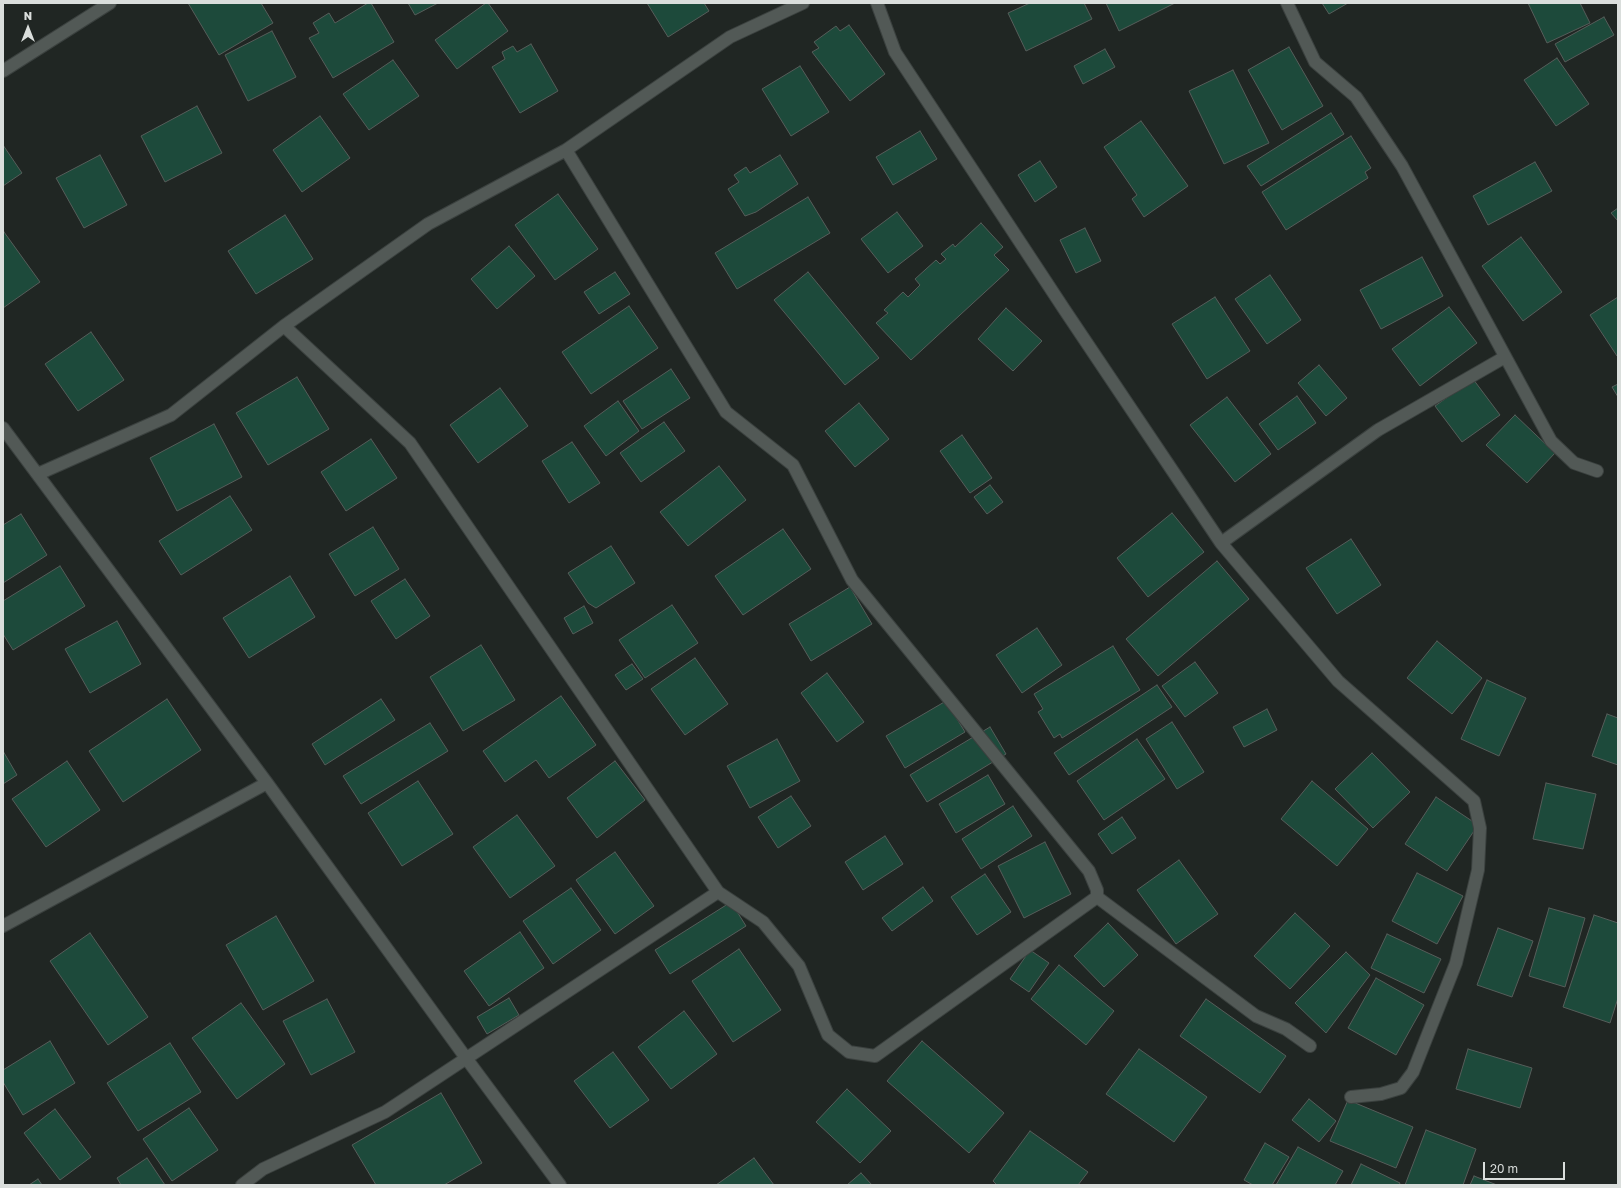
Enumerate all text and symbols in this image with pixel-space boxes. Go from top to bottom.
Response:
north arrow [8,8,48,48]
text: N [24,9,32,22]
scale bar [1485,1154,1567,1180]
text: 20 m [1490,1161,1518,1176]

